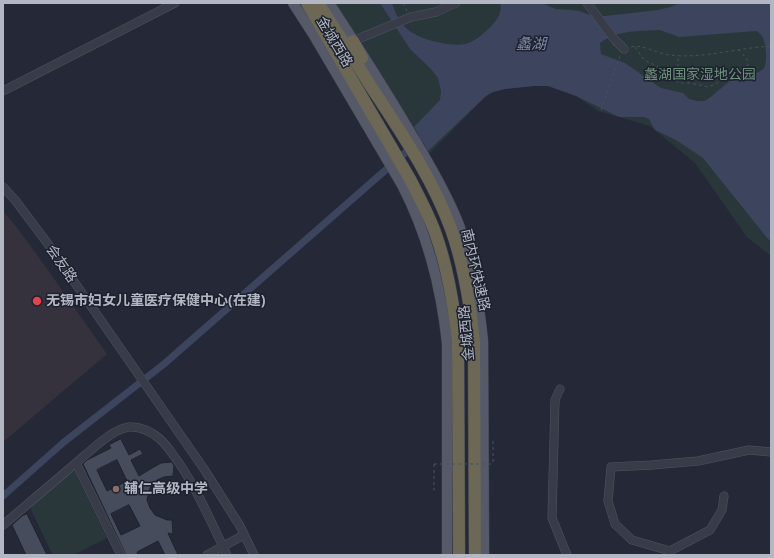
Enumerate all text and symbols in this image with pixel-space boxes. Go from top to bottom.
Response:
street label: 金城西路 [312,14,356,70]
water label: 蠡湖 [516,36,546,54]
park label: 蠡湖国家湿地公园 [644,67,756,83]
street label: 南内环快速路 [457,227,493,313]
street label: 会友路 [42,242,80,286]
place label: 无锡市妇女儿童医疗保健中心(在建) [46,293,265,309]
marker: 无锡市妇女儿童医疗保健中心(在建) [31,295,43,307]
street label: 金城西路 [456,304,478,362]
place label: 辅仁高级中学 [124,481,208,497]
marker: 辅仁高级中学 [111,484,121,494]

